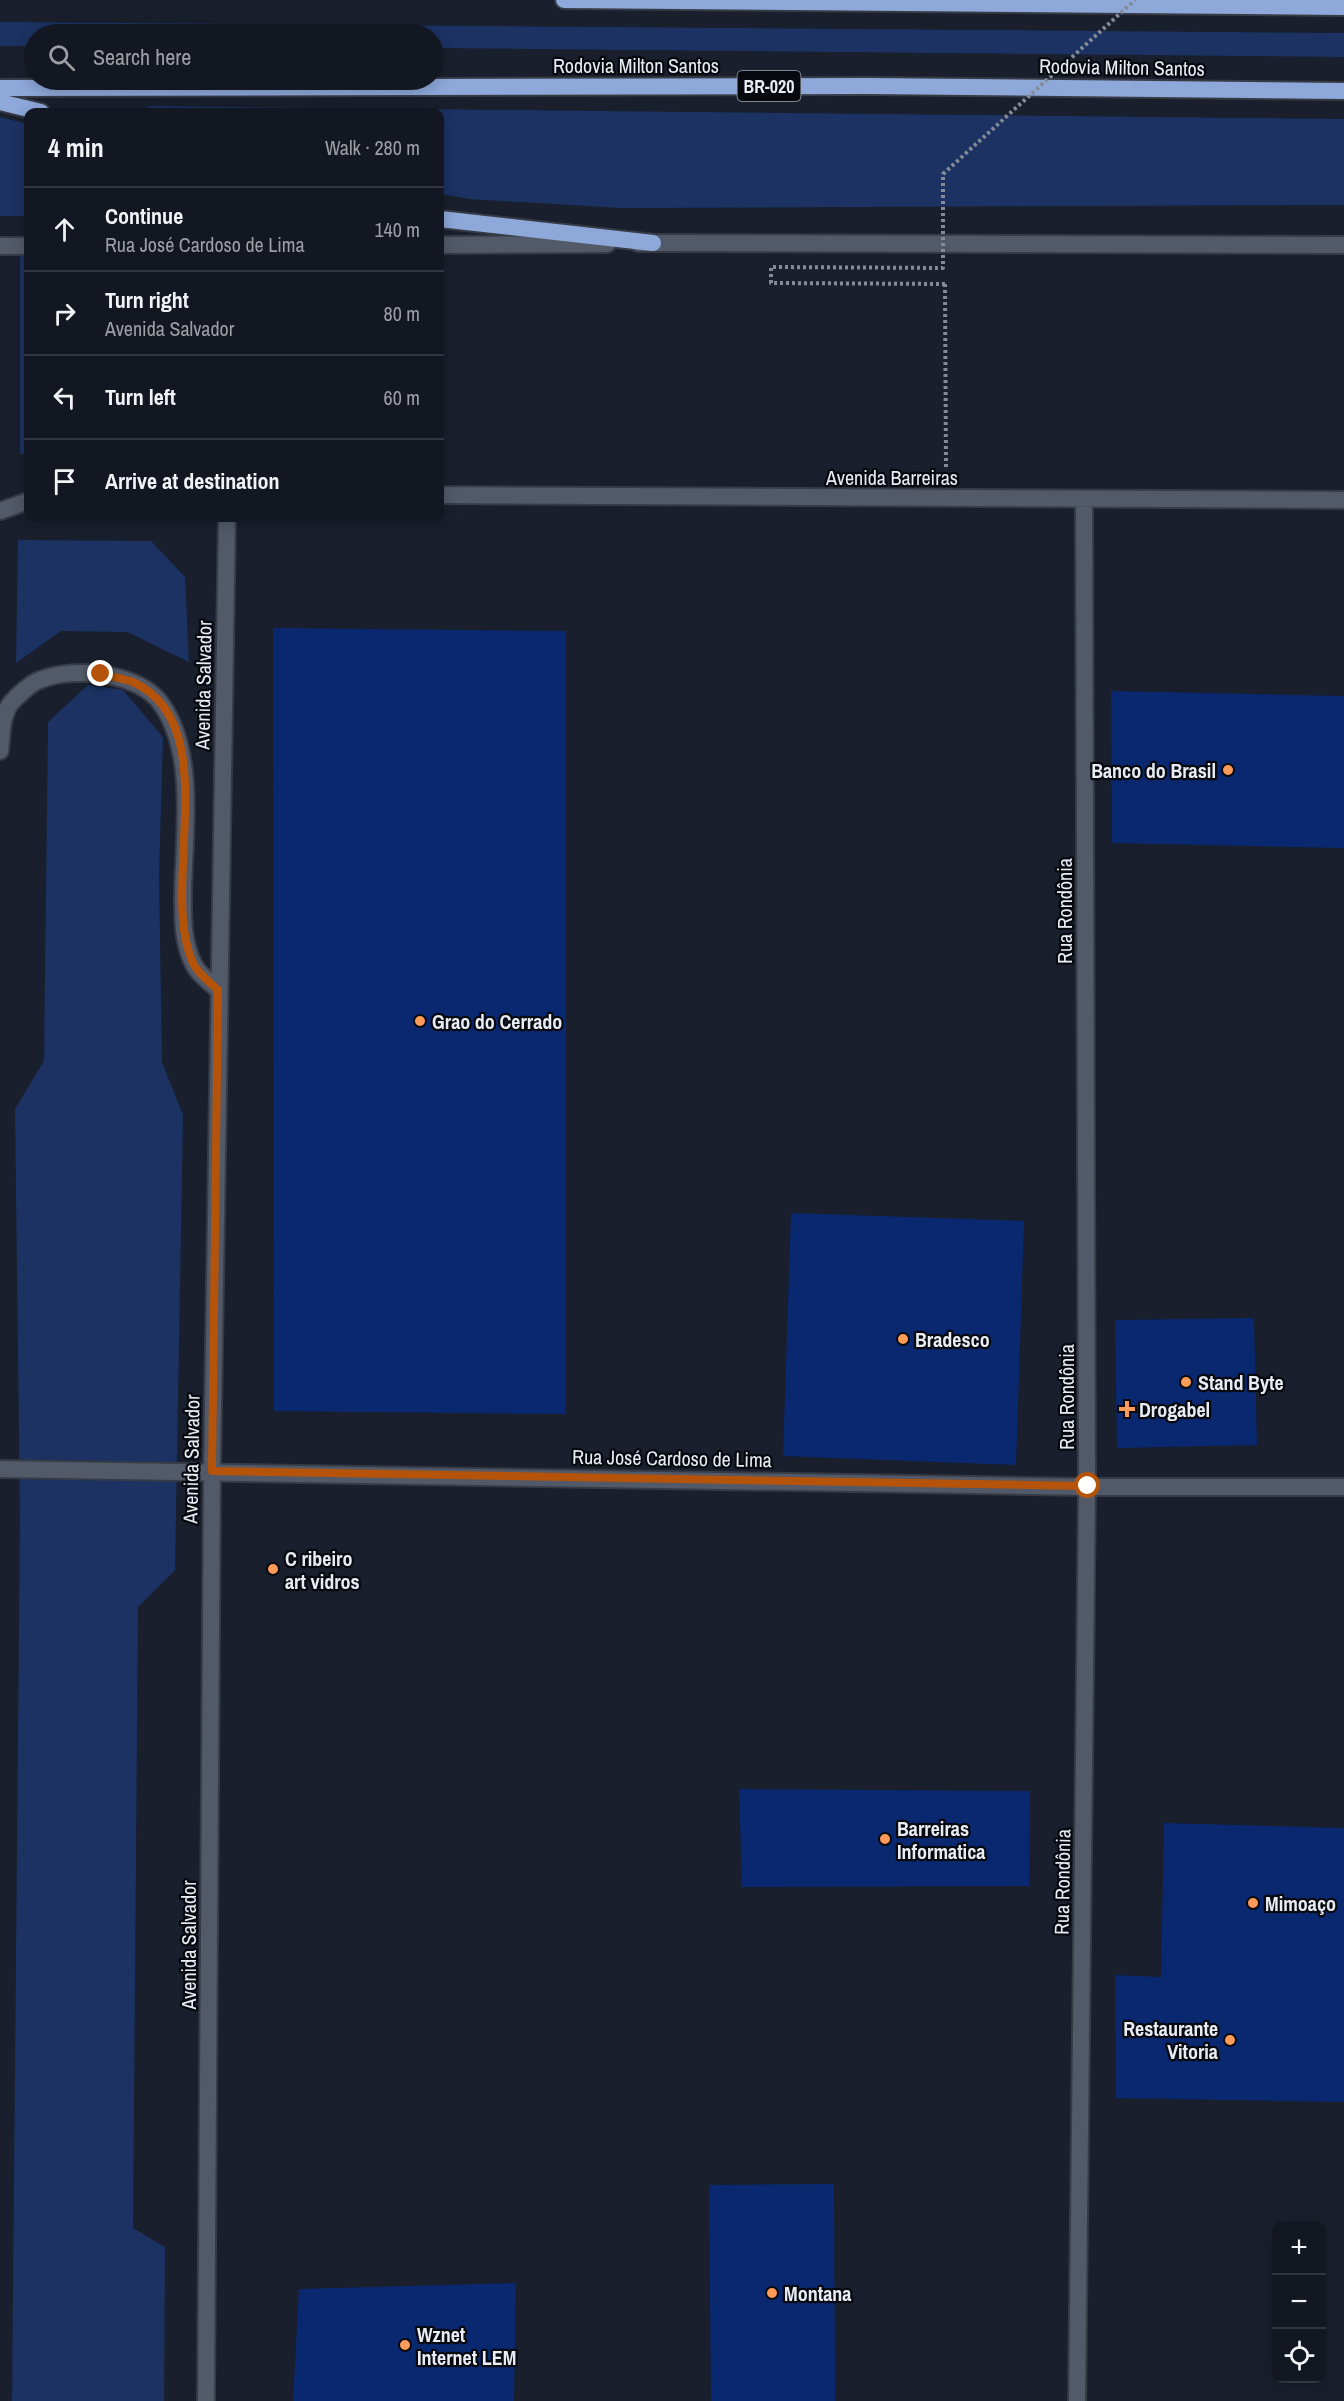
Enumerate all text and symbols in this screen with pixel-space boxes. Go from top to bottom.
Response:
search box [24,24,444,90]
icon: search [45,41,78,74]
text: Search here [93,42,191,72]
street label: Rodovia Milton Santos [553,52,719,79]
street label: Rodovia Milton Santos [1039,52,1205,82]
road number: BR-020 [738,71,800,101]
text: 4 min [48,130,104,165]
text: Walk · 280 m [325,134,420,161]
text: Continue [105,201,183,231]
icon: ahead [48,213,81,246]
text: 140 m [374,216,420,243]
text: Rua José Cardoso de Lima [105,231,305,258]
text: Turn right [105,285,189,315]
icon: right [48,297,81,330]
text: 80 m [384,300,420,327]
text: Avenida Salvador [105,315,234,342]
icon: left [48,381,81,414]
text: Turn left [105,382,176,412]
text: 60 m [384,384,420,411]
street label: Avenida Barreiras [825,464,958,491]
icon: arrive [48,465,81,498]
text: Arrive at destination [105,466,279,496]
street label: Avenida Salvador [188,620,218,751]
route end [87,660,113,686]
place label: Banco do Brasil [1091,757,1216,784]
marker: Banco do Brasil [1221,763,1235,777]
street label: Rua Rondônia [1051,858,1078,964]
place label: Grao do Cerrado [432,1008,562,1035]
marker: Grao do Cerrado [413,1014,427,1028]
place label: Bradesco [915,1326,990,1353]
marker: Bradesco [896,1332,910,1346]
street label: Rua Rondônia [1053,1344,1080,1450]
place label: Stand Byte [1198,1369,1284,1396]
marker: Stand Byte [1179,1375,1193,1389]
street label: Avenida Salvador [176,1394,206,1525]
place label: Drogabel [1139,1396,1210,1423]
marker: Drogabel [1120,1402,1134,1416]
street label: Rua José Cardoso de Lima [572,1443,772,1473]
route start [1074,1472,1100,1498]
place label: C ribeiro art vidros [285,1545,360,1595]
marker: C ribeiro art vidros [266,1562,280,1576]
place label: Barreiras Informatica [897,1815,985,1865]
street label: Rua Rondônia [1048,1829,1076,1935]
marker: Barreiras Informatica [878,1832,892,1846]
street label: Avenida Salvador [175,1880,202,2011]
place label: Mimoaço [1265,1890,1336,1917]
marker: Mimoaço [1246,1896,1260,1910]
place label: Restaurante Vitoria [1123,2015,1218,2065]
marker: Restaurante Vitoria [1223,2033,1237,2047]
map controls [1272,2221,1326,2383]
button: + [1272,2221,1326,2275]
button: − [1272,2275,1326,2329]
place label: Montana [784,2280,851,2307]
marker: Montana [765,2286,779,2300]
place label: Wznet Internet LEM [417,2321,516,2371]
button: locate [1272,2329,1326,2383]
marker: Wznet Internet LEM [398,2338,412,2352]

